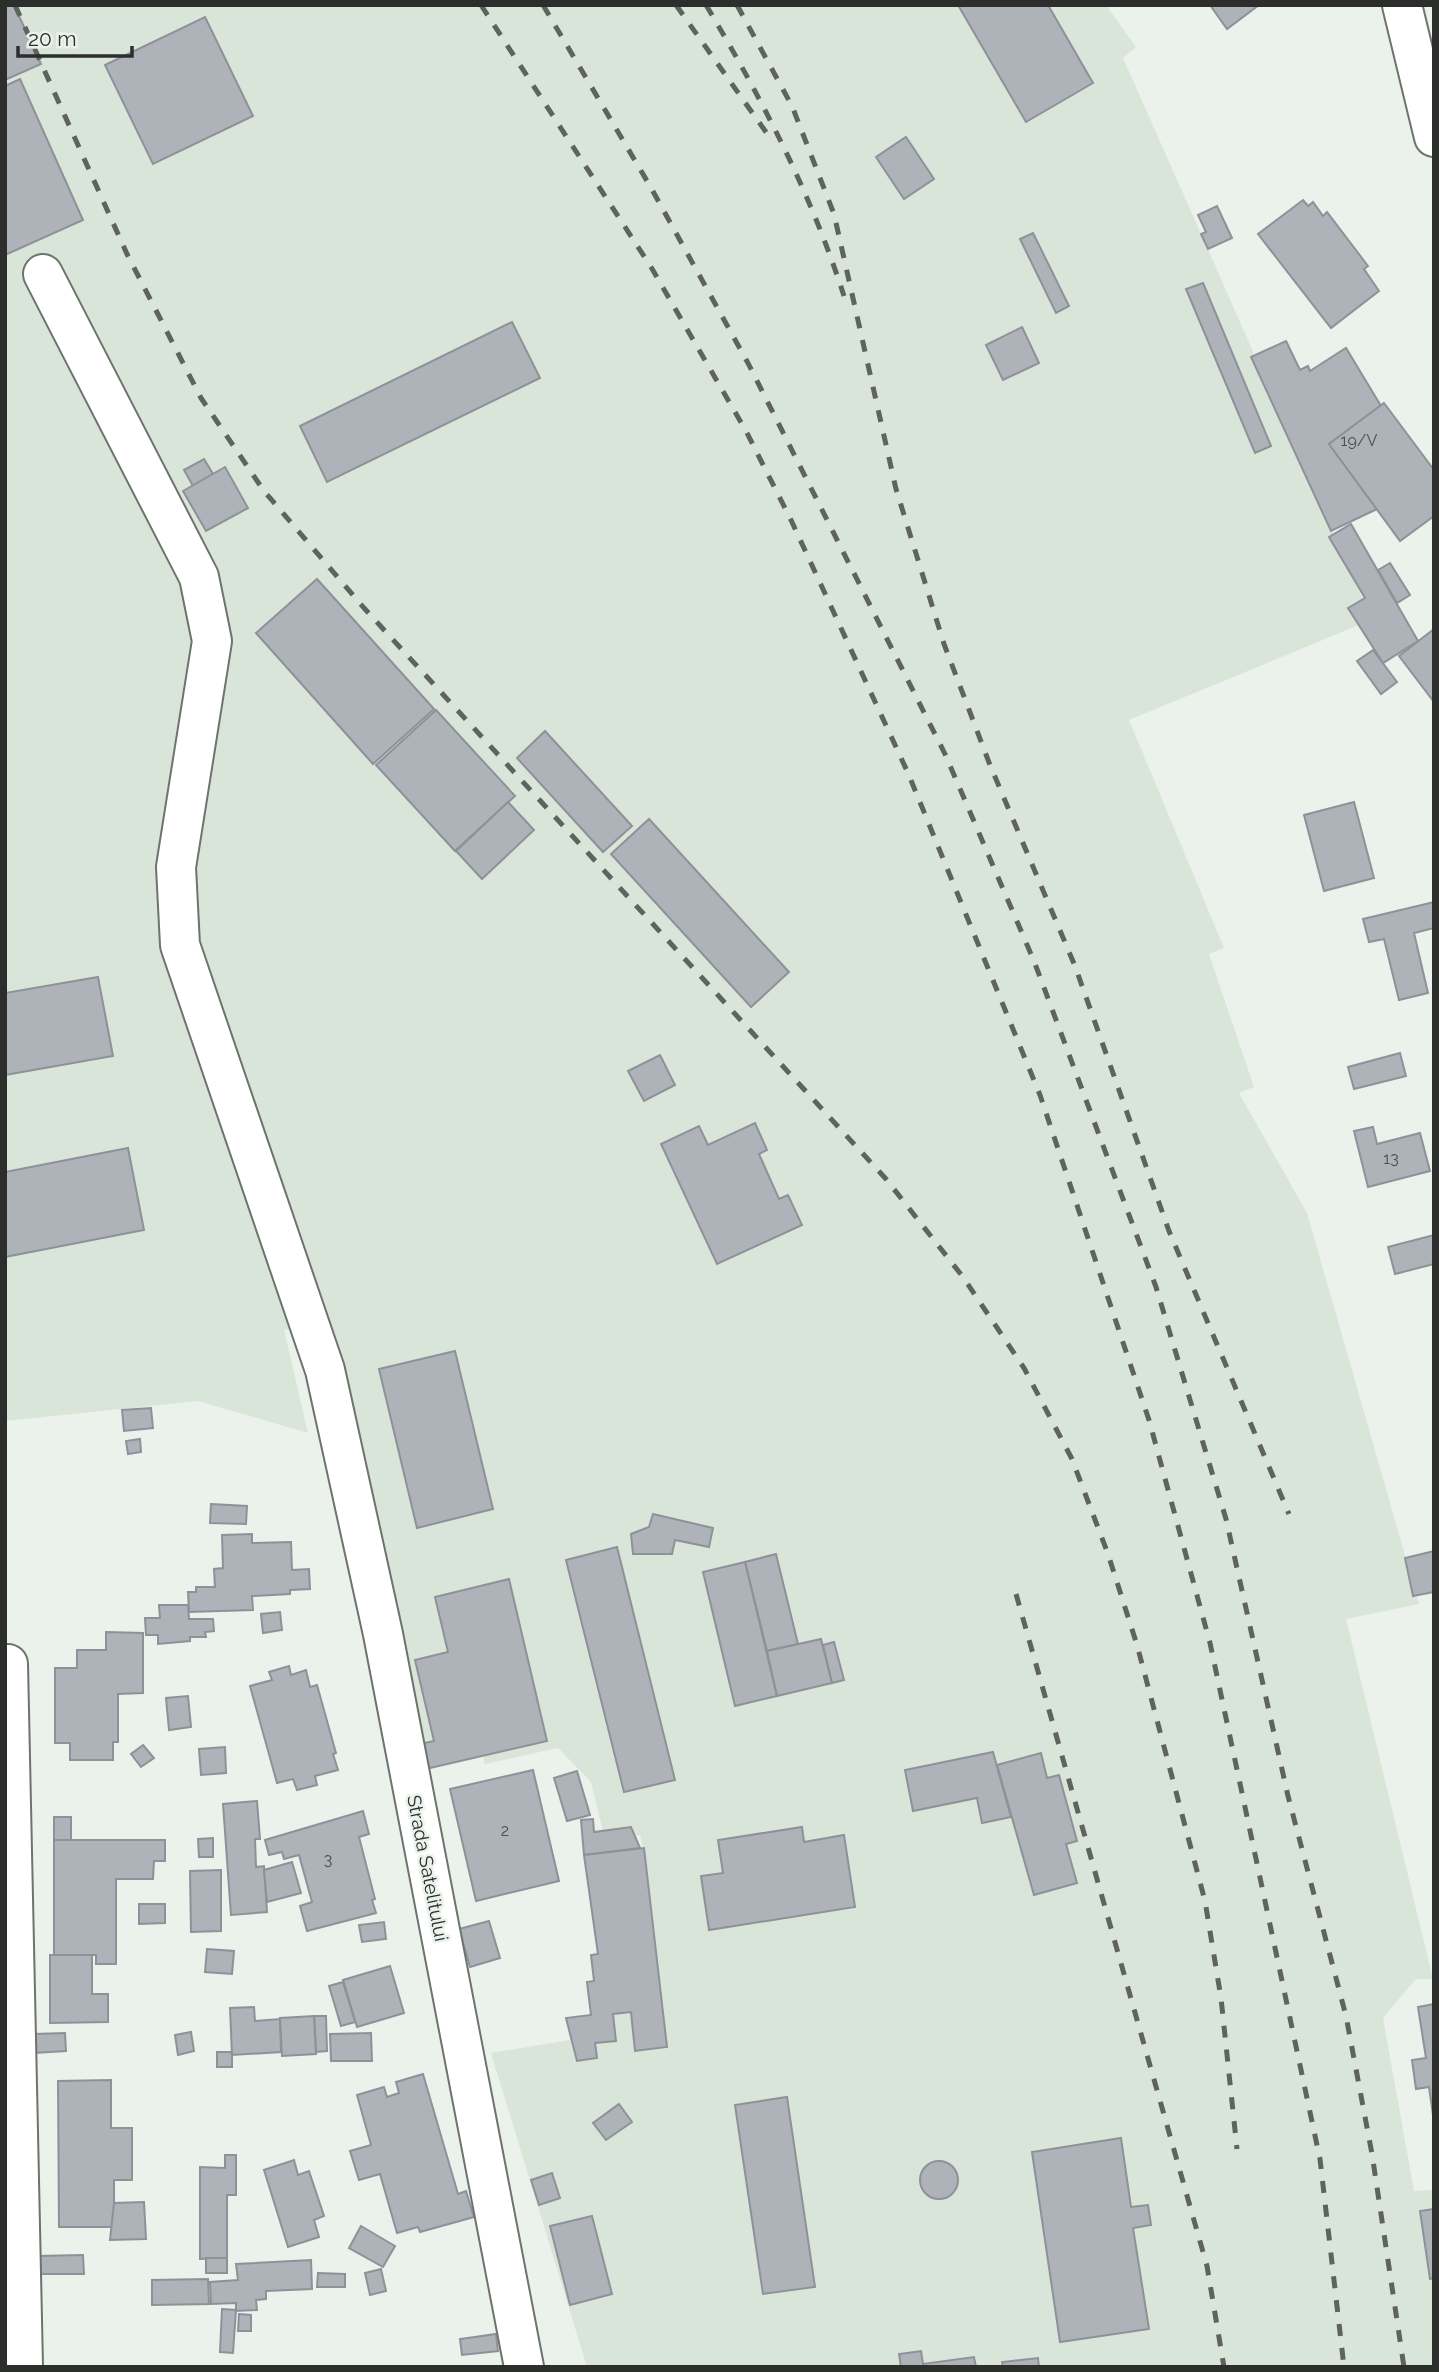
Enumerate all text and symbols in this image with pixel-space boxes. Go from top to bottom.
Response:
scale bar [18,14,131,58]
text: 20 m [28,26,76,51]
house number: 19/V [1341,431,1378,450]
house number: 13 [1383,1149,1399,1168]
street label: Strada Satelitului [403,1793,453,1943]
house number: 2 [501,1821,509,1840]
house number: 3 [324,1850,332,1869]

